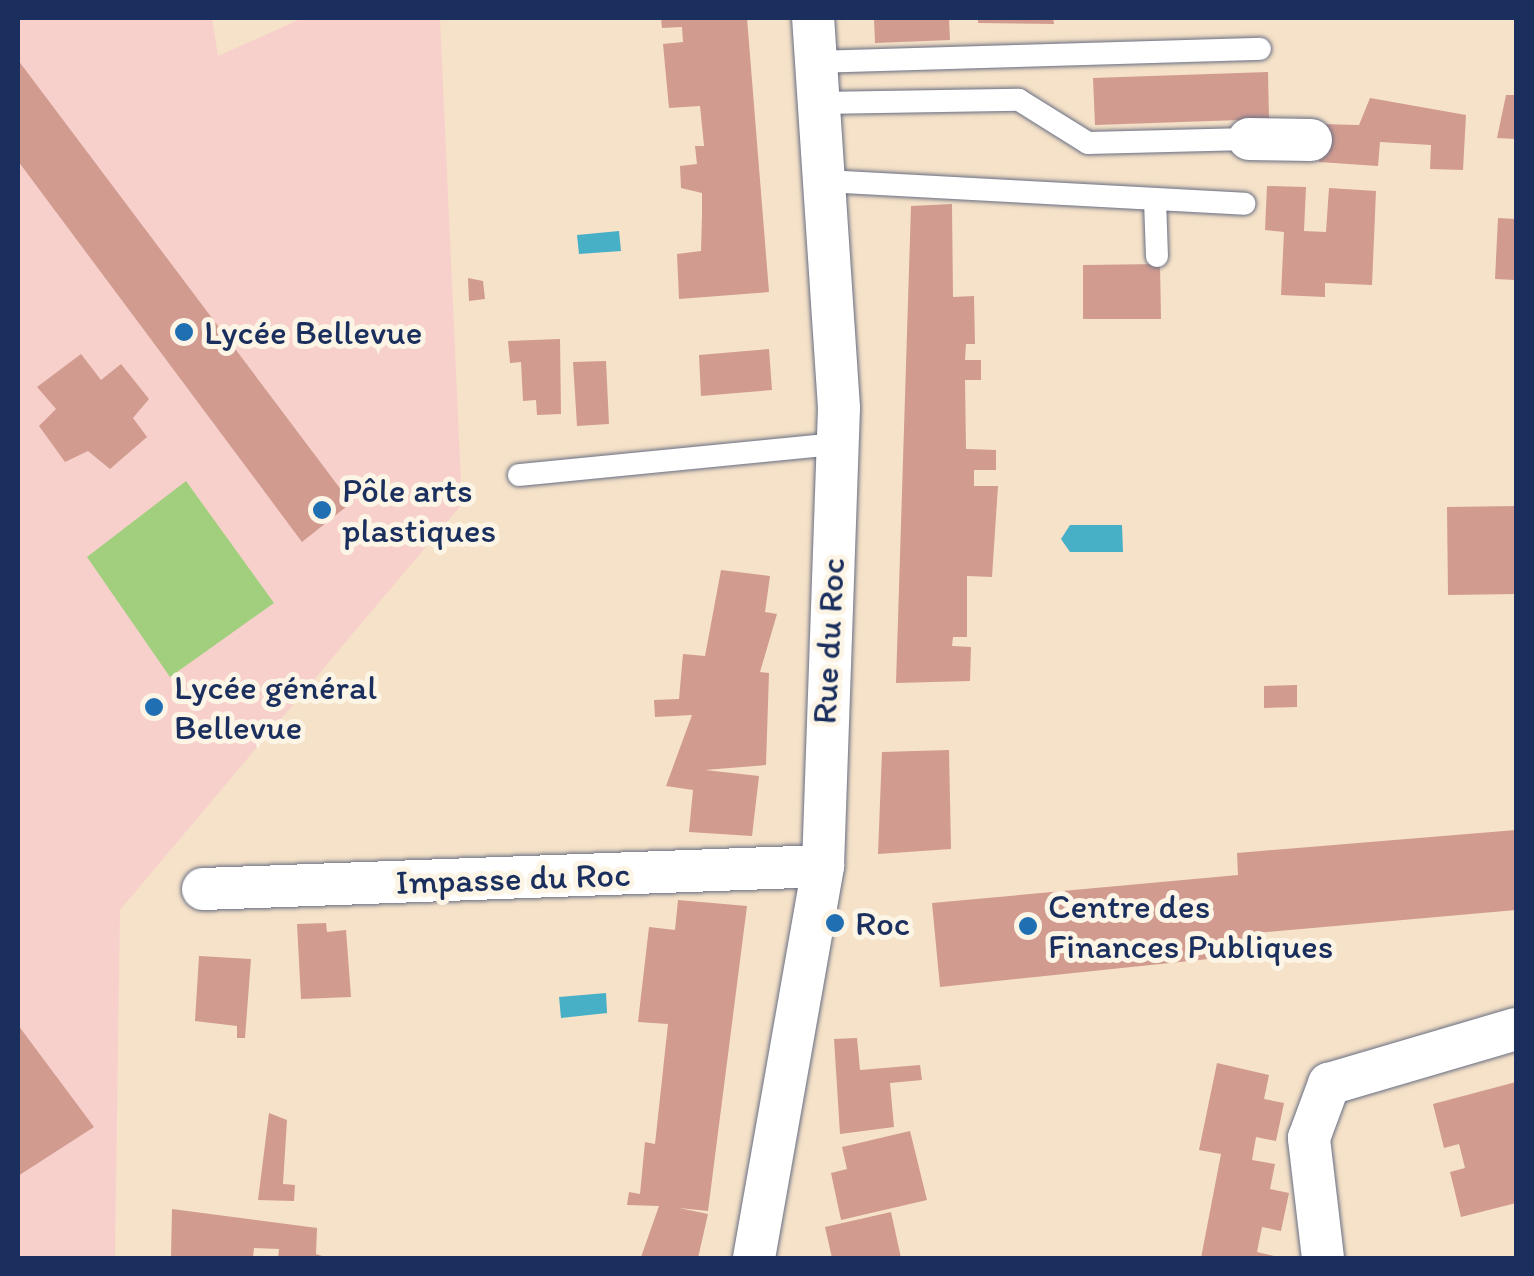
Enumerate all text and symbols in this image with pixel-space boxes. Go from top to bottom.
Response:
place label: Lycée Bellevue [204,311,423,353]
marker: Lycée Bellevue [173,321,195,343]
place label: Pôle arts plastiques [342,469,496,551]
marker: Pôle arts plastiques [311,499,333,521]
street label: Rue du Roc [803,557,853,725]
place label: Lycée général Bellevue [174,666,377,748]
marker: Lycée général Bellevue [143,696,165,718]
street label: Impasse du Roc [395,853,631,903]
place label: Centre des Finances Publiques [1048,885,1333,967]
place label: Roc [855,902,910,944]
marker: Roc [824,912,846,934]
marker: Centre des Finances Publiques [1017,915,1039,937]

